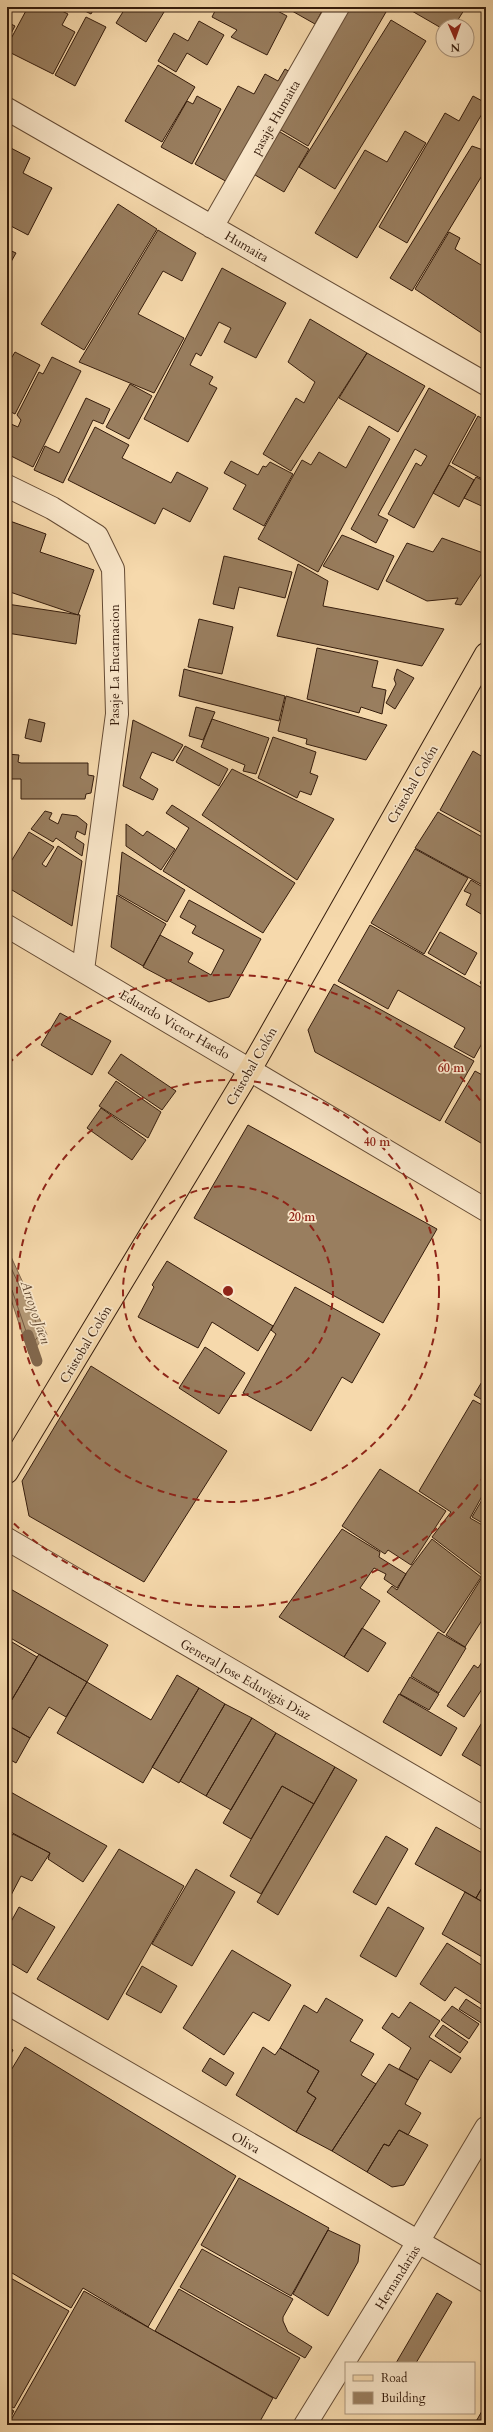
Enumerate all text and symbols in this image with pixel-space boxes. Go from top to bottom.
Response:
north arrow [435,18,475,58]
text: N [450,40,460,55]
street label: pasaje Humaita [247,76,305,158]
street label: Humaita [221,227,272,267]
street label: Pasaje La Encarnacion [106,603,124,726]
street label: Cristobal Colón [383,741,443,827]
street label: Eduardo Victor Haedo [116,986,233,1064]
street label: Cristobal Colón [222,1023,282,1109]
text: 60 m [438,1060,465,1076]
text: 40 m [364,1134,391,1150]
text: 20 m [289,1209,316,1225]
water label: Arroyo Jaen [15,1277,55,1347]
centre of rings [221,1284,235,1298]
street label: Cristobal Colón [56,1302,117,1387]
street label: General Jose Eduvigis Diaz [177,1635,314,1725]
street label: Oliva [228,2127,263,2158]
street label: Hernandarias [371,2242,425,2313]
legend [345,2362,475,2414]
text: Road [381,2370,408,2386]
text: Building [381,2390,426,2406]

